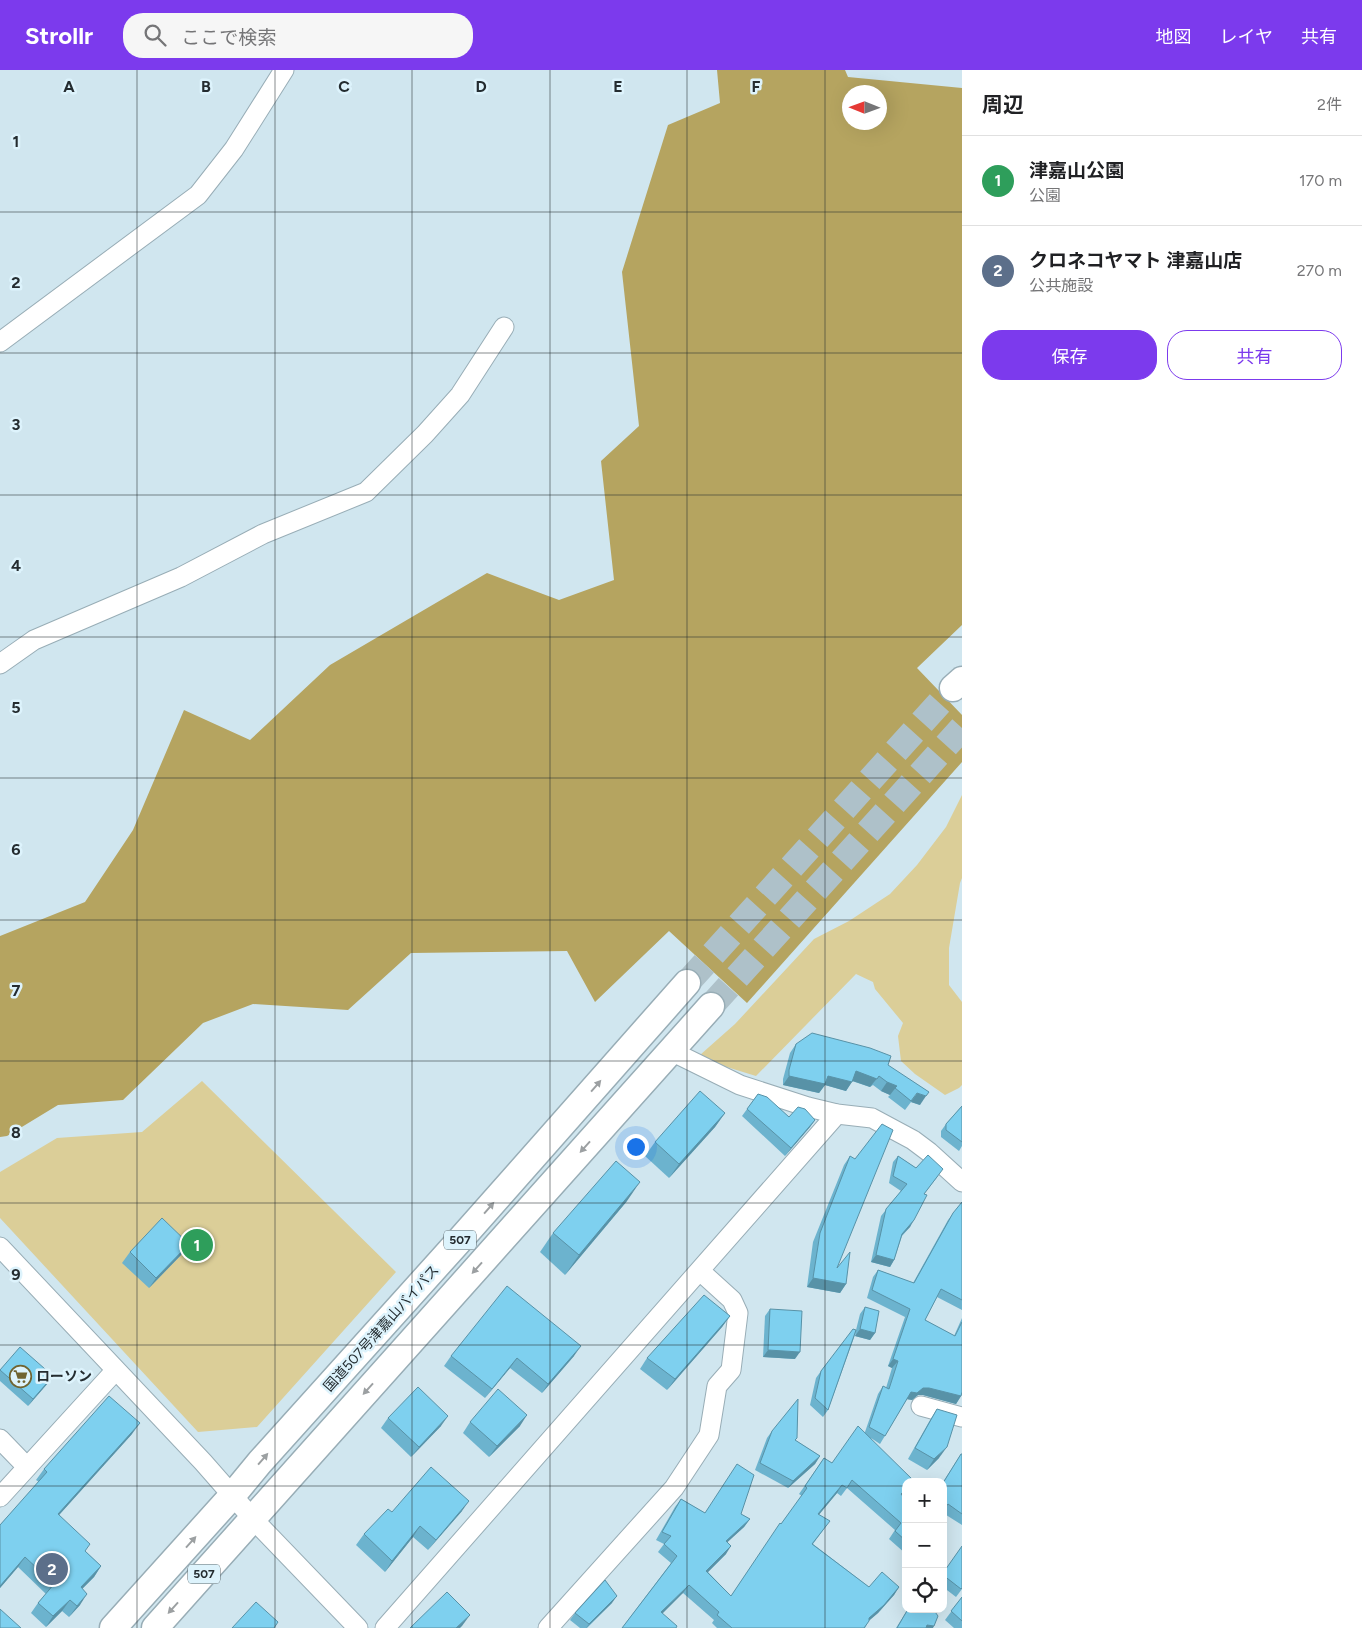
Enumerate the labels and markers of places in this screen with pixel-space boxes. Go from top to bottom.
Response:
pin: 1 [181,1226,213,1264]
supermarket icon: ローソン [8,1364,32,1388]
place label: ローソン [36,1368,92,1385]
pin: 2 [36,1550,68,1588]

